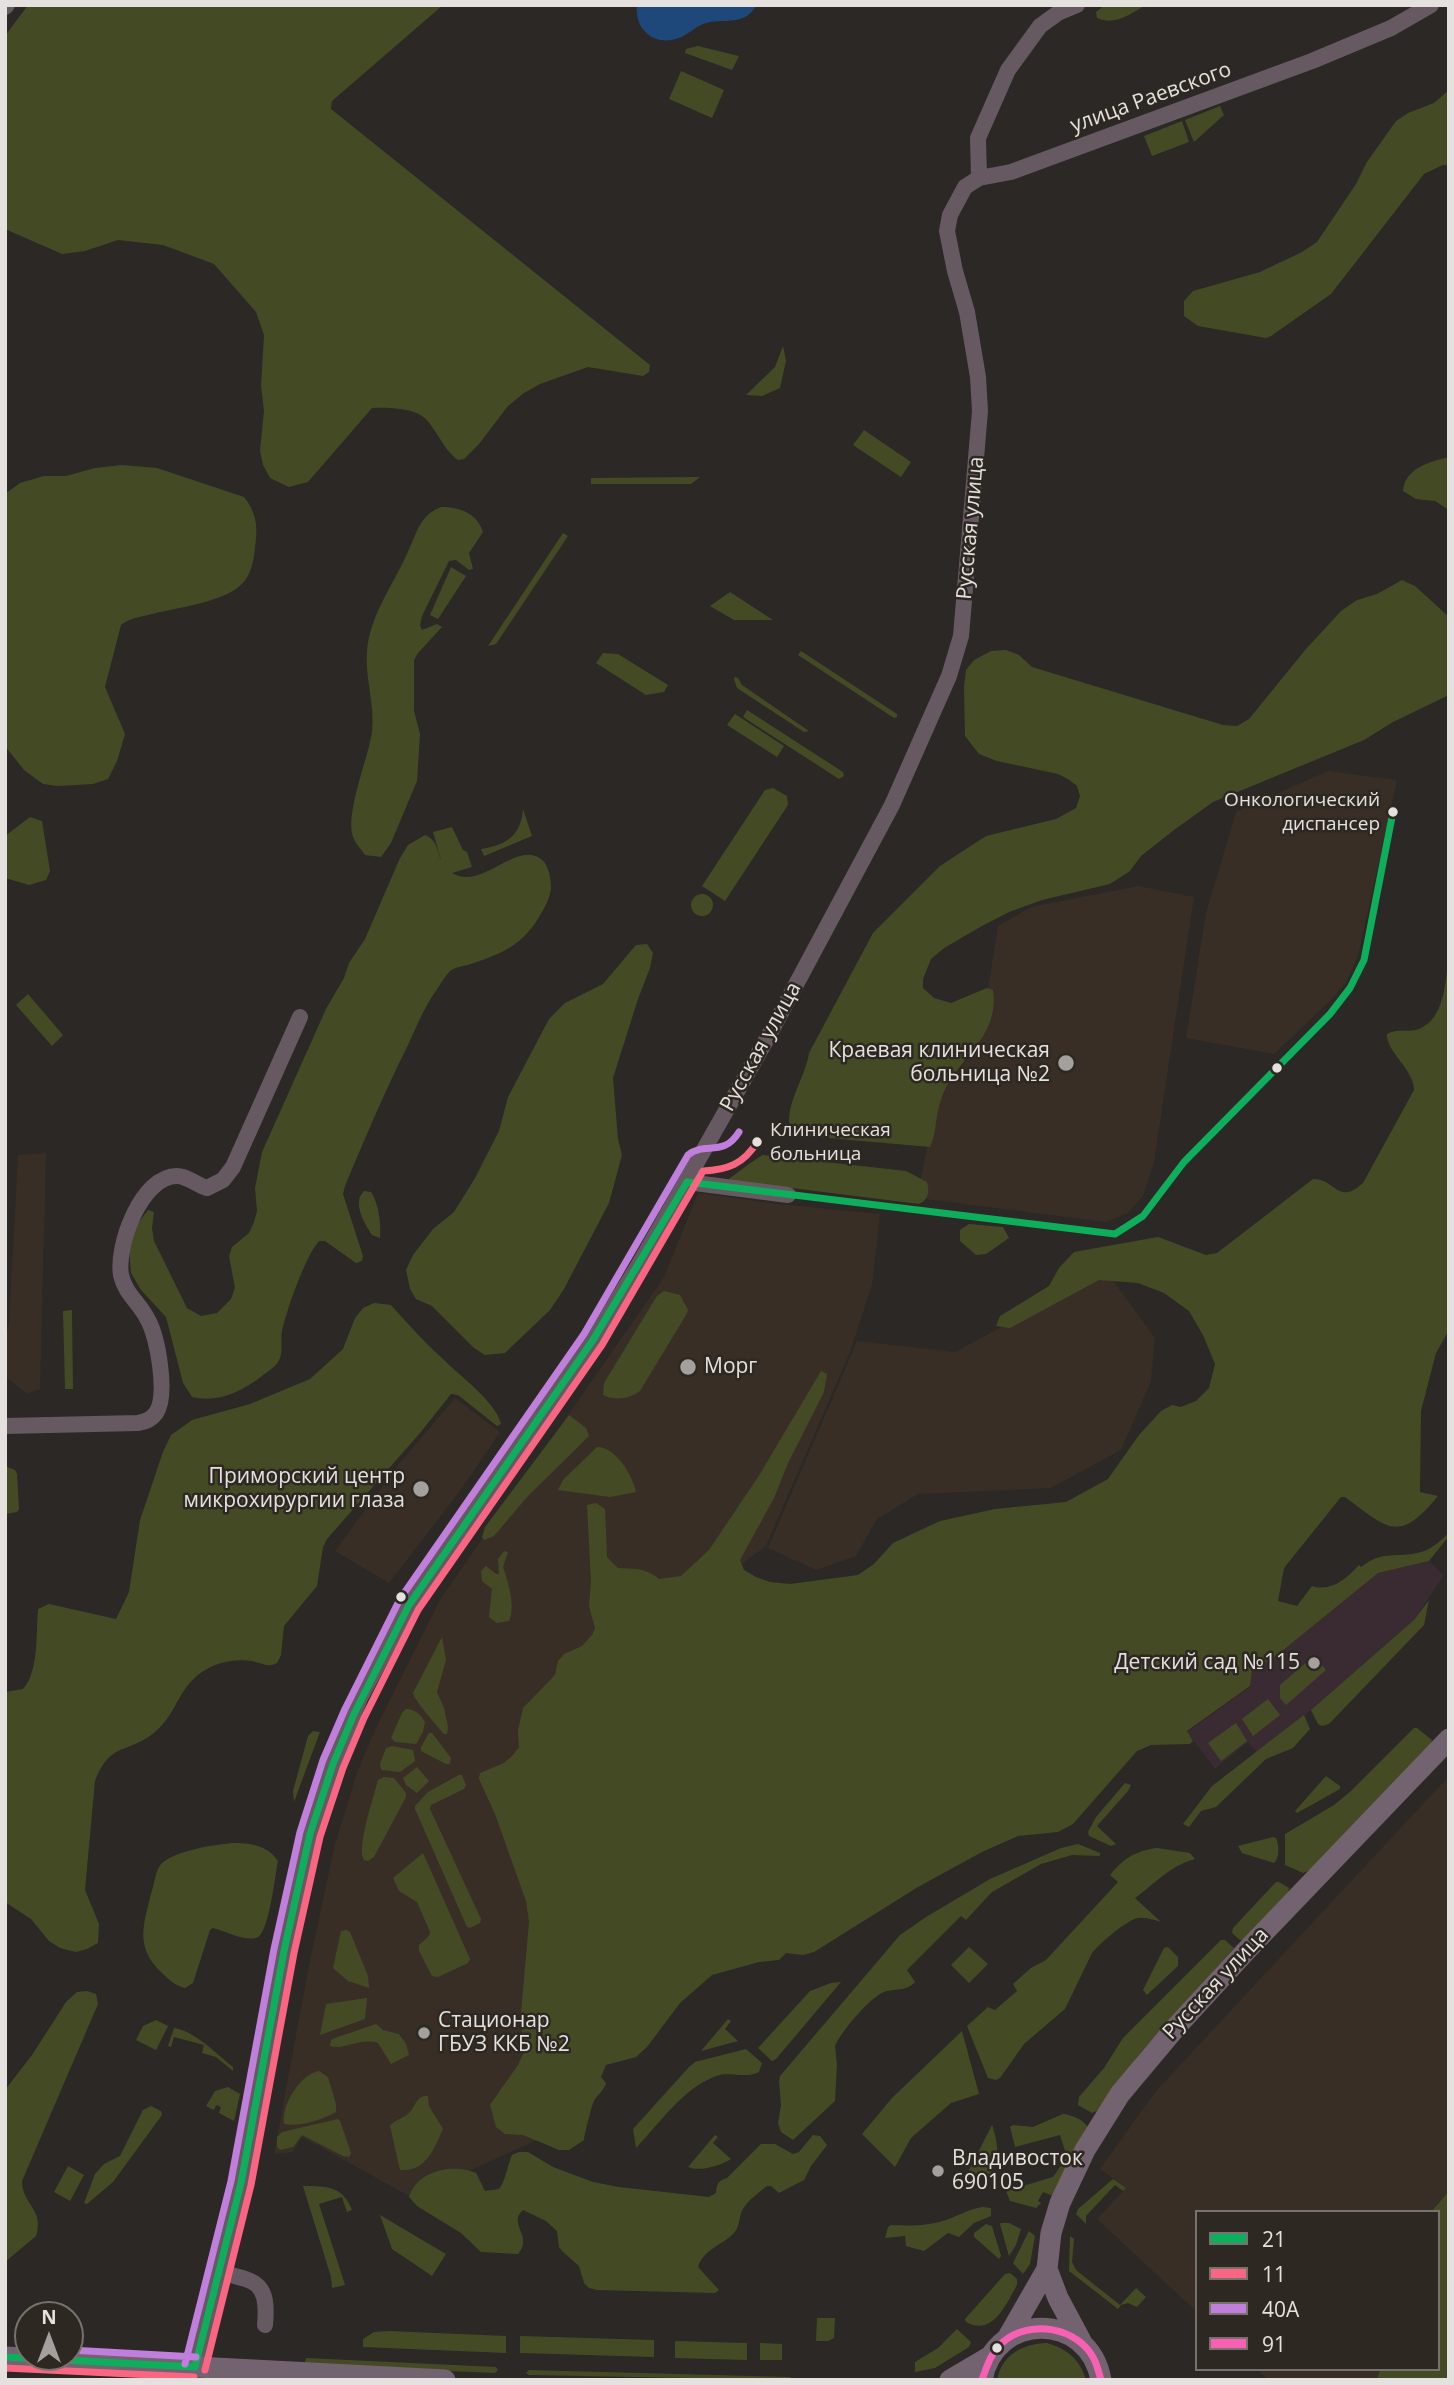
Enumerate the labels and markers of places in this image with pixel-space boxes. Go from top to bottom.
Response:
place label: Онкологический диспансер [1224,790,1380,834]
marker: Онкологический диспансер [1386,805,1400,819]
place label: Краевая клиническая больница №2 [828,1038,1050,1088]
marker: Краевая клиническая больница №2 [1056,1053,1076,1073]
unlabelled marker [1270,1061,1284,1075]
place label: Клиническая больница [770,1120,891,1164]
marker: Клиническая больница [750,1135,764,1149]
place label: Морг [704,1354,757,1380]
marker: Морг [678,1357,698,1377]
place label: Приморский центр микрохирургии глаза [184,1464,405,1514]
marker: Приморский центр микрохирургии глаза [411,1479,431,1499]
unlabelled marker [394,1590,408,1604]
place label: Детский сад №115 [1114,1650,1300,1676]
marker: Детский сад №115 [1306,1655,1322,1671]
place label: Стационар ГБУЗ ККБ №2 [438,2008,570,2058]
marker: Стационар ГБУЗ ККБ №2 [416,2025,432,2041]
place label: Владивосток 690105 [952,2146,1083,2196]
marker: Владивосток 690105 [930,2163,946,2179]
unlabelled marker [990,2341,1004,2355]

